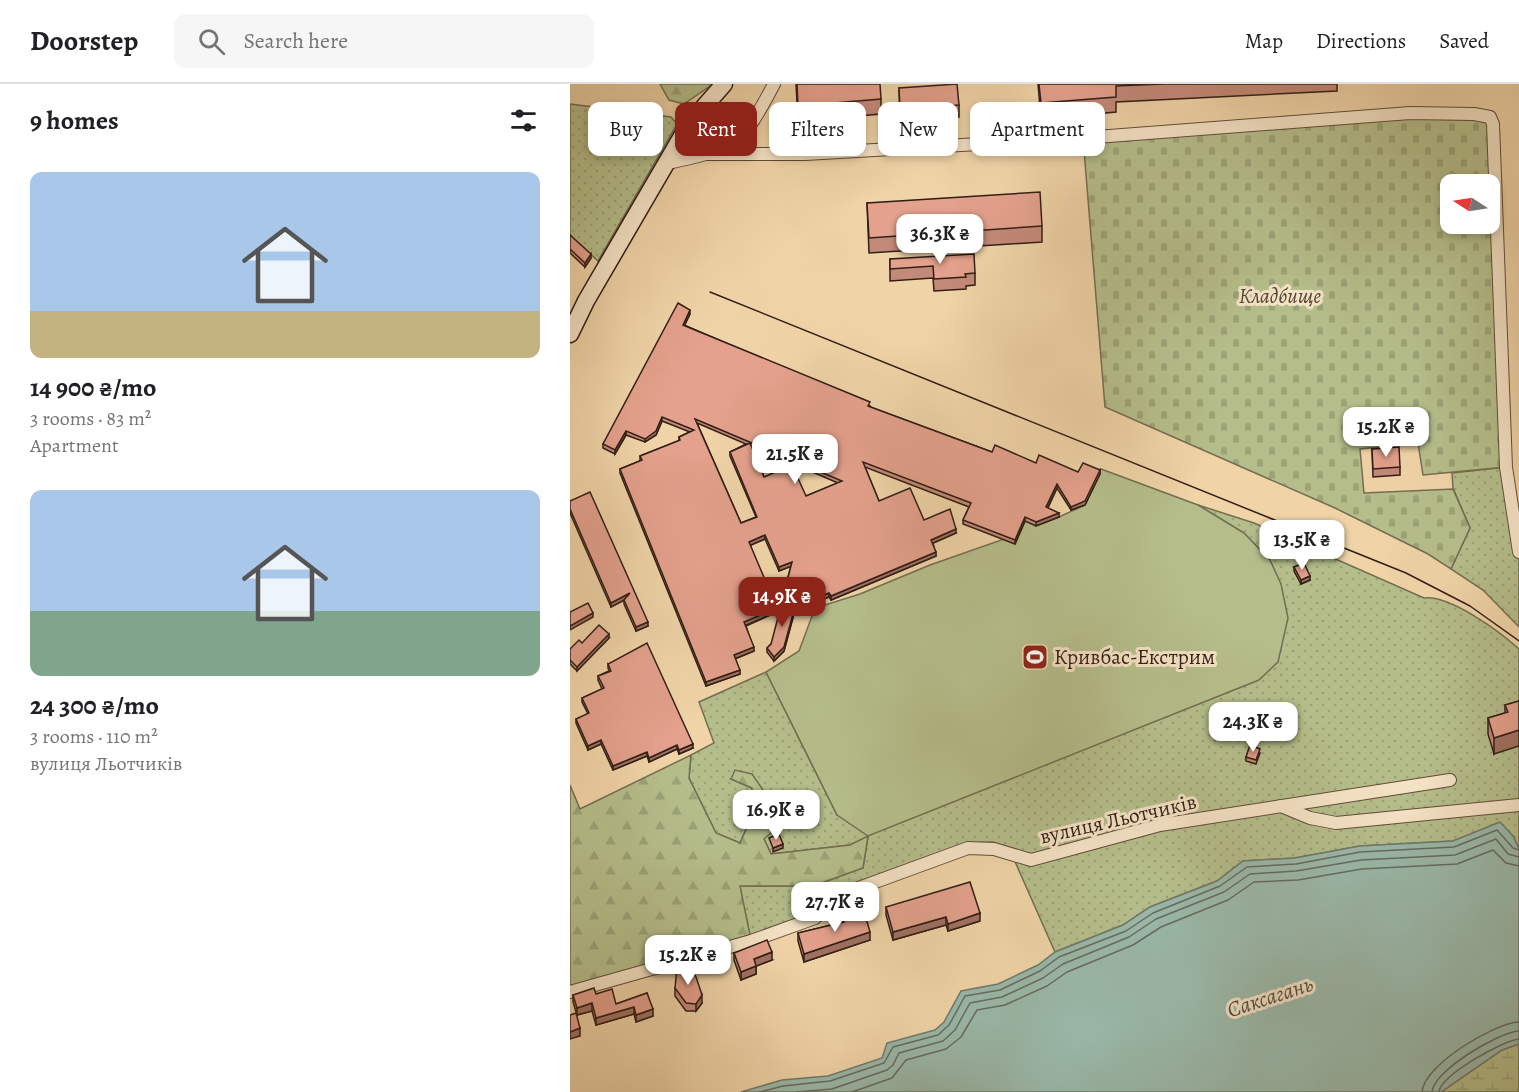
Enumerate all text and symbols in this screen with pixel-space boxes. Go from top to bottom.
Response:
search box [174,14,594,68]
text: Doorstep [30,22,138,60]
icon: search [195,25,228,58]
text: Search here [243,26,348,56]
text: Map [1245,27,1283,55]
text: Directions [1316,27,1406,55]
text: Saved [1439,27,1489,55]
chip: Buy [588,102,663,156]
chip: Rent [675,102,757,156]
chip: Filters [769,102,866,156]
chip: New [878,102,958,156]
chip: Apartment [970,102,1105,156]
text: 9 homes [30,103,119,138]
icon: filters [507,104,540,137]
north arrow [1440,174,1500,234]
map controls [1440,174,1500,234]
icon: home [231,211,339,319]
pin: 36.3K ₴ [885,214,995,265]
text: 36.3K ₴ [910,220,970,247]
park label: Кладбище [1239,282,1322,310]
text: 14 900 ₴/mo [30,370,157,405]
text: 3 rooms · 83 m² [30,405,151,432]
pin: 15.2K ₴ [1331,407,1441,458]
text: 15.2K ₴ [1357,413,1415,440]
text: Apartment [30,432,119,459]
pin: 21.5K ₴ [740,434,850,485]
text: 21.5K ₴ [766,440,824,467]
pin: 13.5K ₴ [1247,520,1357,571]
text: 13.5K ₴ [1273,526,1331,553]
icon: home [231,529,339,637]
pin: 14.9K ₴ [727,577,837,628]
text: 14.9K ₴ [753,583,811,610]
sports icon: Кривбас-Екстрим [1020,642,1050,672]
place label: Кривбас-Екстрим [1054,643,1215,671]
text: 24 300 ₴/mo [30,688,159,723]
pin: 24.3K ₴ [1198,702,1308,753]
text: 24.3K ₴ [1223,708,1283,735]
text: 3 rooms · 110 m² [30,723,158,750]
text: вулиця Льотчиків [30,750,182,777]
street label: вулиця Льотчиків [1037,787,1199,851]
pin: 16.9K ₴ [721,790,831,841]
text: 16.9K ₴ [747,796,805,823]
pin: 27.7K ₴ [780,882,890,933]
text: 27.7K ₴ [805,888,865,915]
pin: 15.2K ₴ [633,935,743,986]
text: 15.2K ₴ [659,941,717,968]
water label: Саксагань [1223,969,1317,1025]

